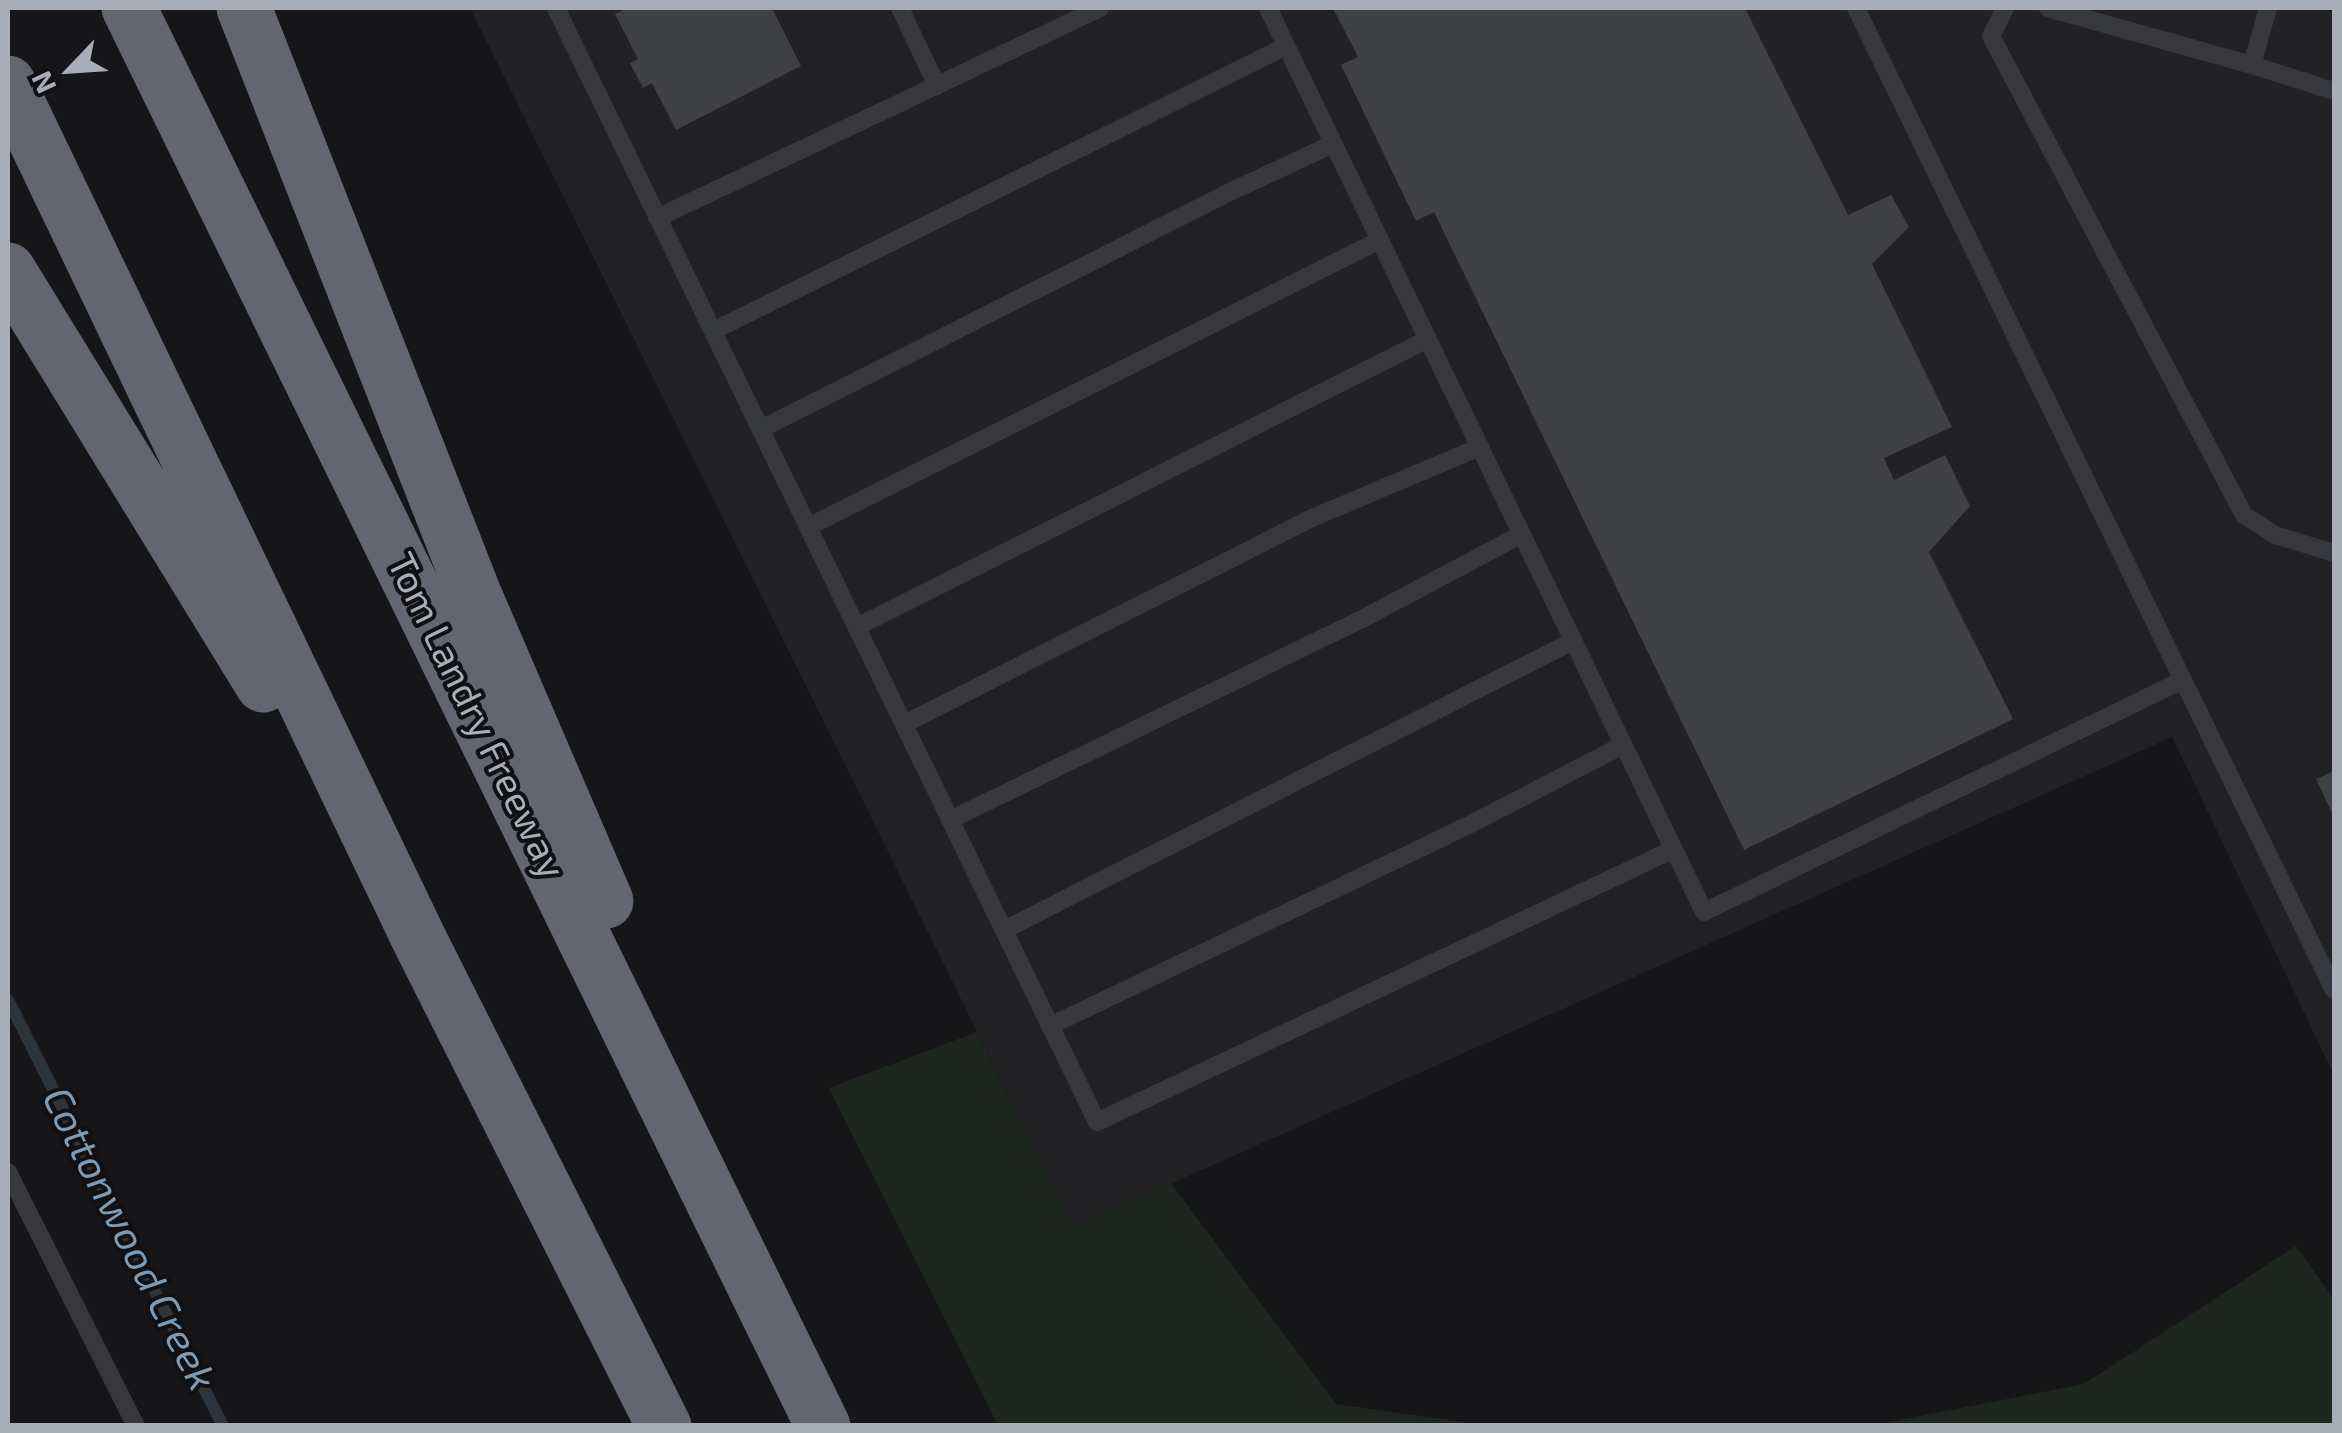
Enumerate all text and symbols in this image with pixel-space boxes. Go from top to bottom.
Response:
north arrow [20,20,120,120]
text: N [23,66,62,99]
street label: Tom Landry Freeway [377,546,575,886]
water label: Cottonwood Creek [32,1080,226,1398]

